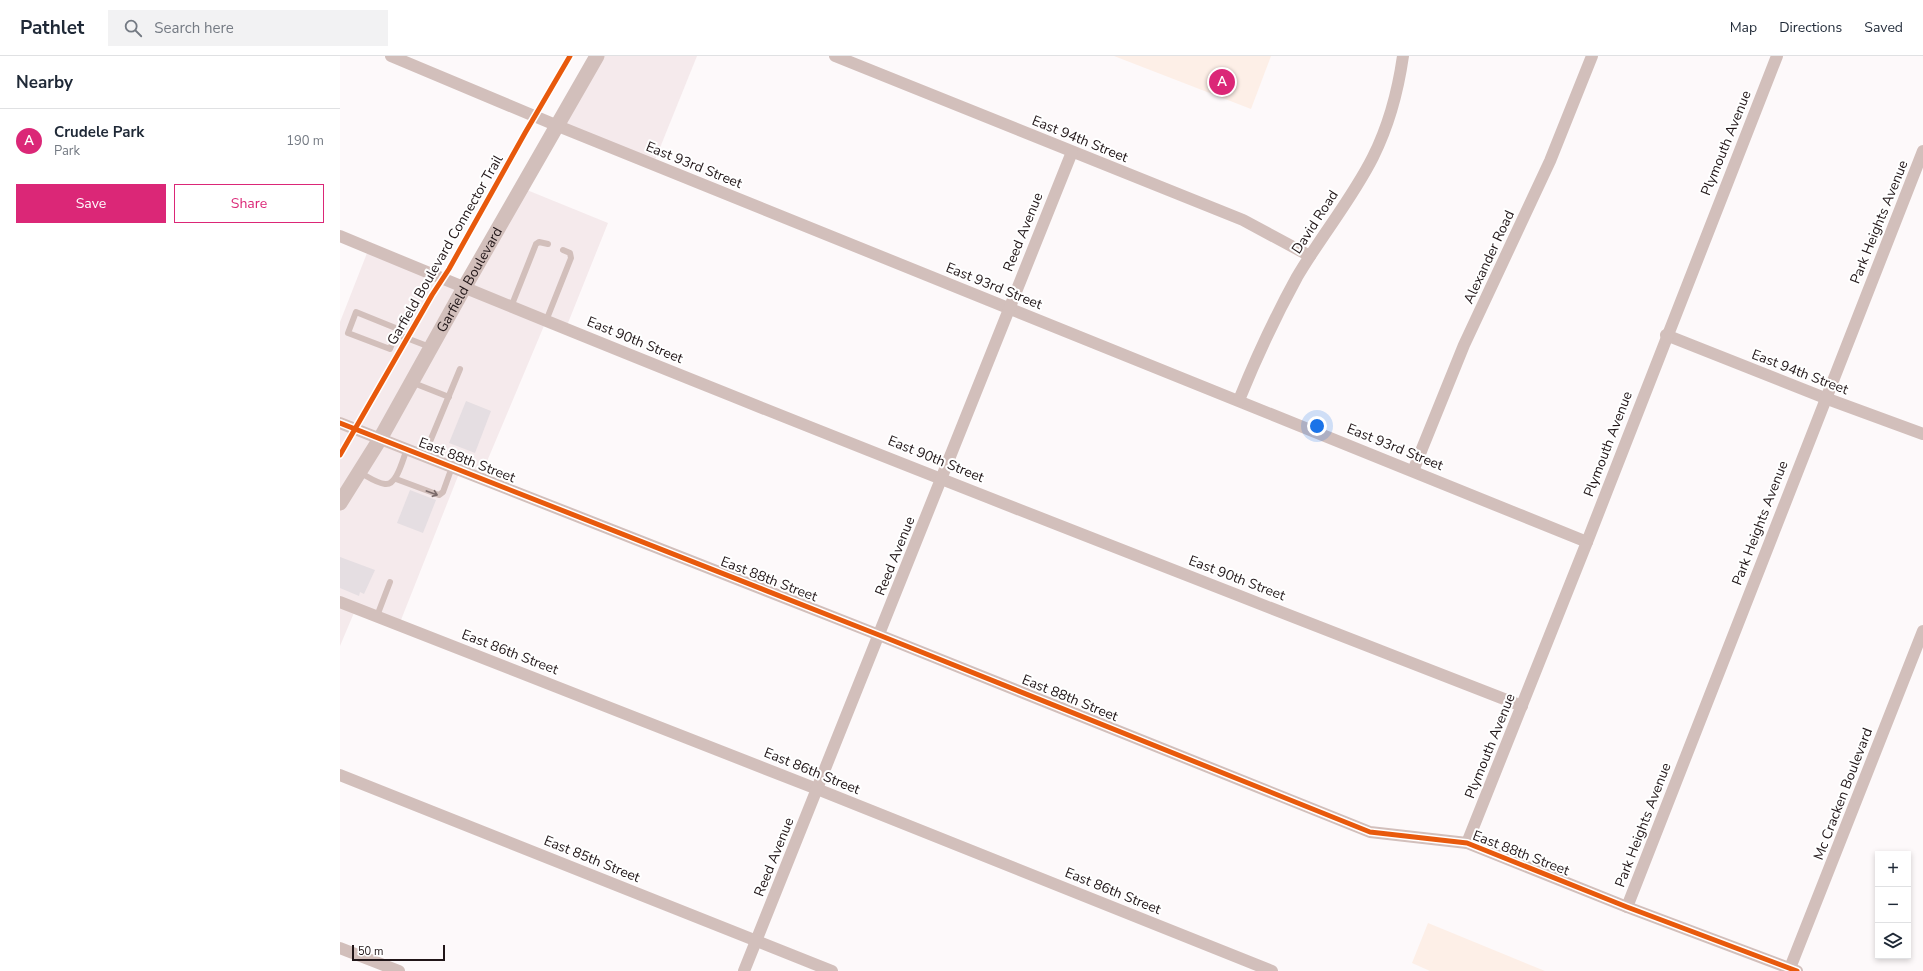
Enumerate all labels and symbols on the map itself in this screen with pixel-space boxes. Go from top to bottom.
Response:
pin: A [1209,67,1235,97]
street label: Plymouth Avenue [1696,88,1756,198]
street label: East 94th Street [1029,111,1131,167]
street label: East 93rd Street [643,137,745,193]
street label: Garfield Boulevard Connector Trail [384,152,506,348]
street label: Park Heights Avenue [1845,157,1913,287]
street label: David Road [1287,186,1343,258]
street label: Reed Avenue [999,190,1047,274]
street label: Alexander Road [1459,207,1519,307]
street label: Garfield Boulevard [432,225,506,335]
street label: East 93rd Street [943,258,1045,314]
street label: East 90th Street [584,312,686,368]
street label: East 94th Street [1749,345,1851,399]
street label: Plymouth Avenue [1579,388,1637,500]
your location [1307,416,1327,436]
street label: East 93rd Street [1344,419,1446,475]
street label: East 90th Street [885,431,987,487]
street label: East 88th Street [416,433,518,487]
street label: Park Heights Avenue [1727,458,1793,588]
one-way arrow [425,489,437,497]
street label: Reed Avenue [871,514,919,598]
street label: East 90th Street [1186,551,1288,605]
street label: East 88th Street [718,552,820,606]
street label: East 86th Street [459,625,561,679]
street label: East 88th Street [1019,670,1121,726]
street label: Plymouth Avenue [1460,691,1520,801]
street label: Mc Cracken Boulevard [1809,725,1877,863]
street label: East 86th Street [761,743,863,799]
street label: Park Heights Avenue [1610,760,1676,890]
street label: Reed Avenue [750,815,798,899]
street label: East 88th Street [1470,826,1572,880]
street label: East 85th Street [541,831,643,887]
street label: East 86th Street [1062,863,1164,919]
scale bar [352,943,445,962]

